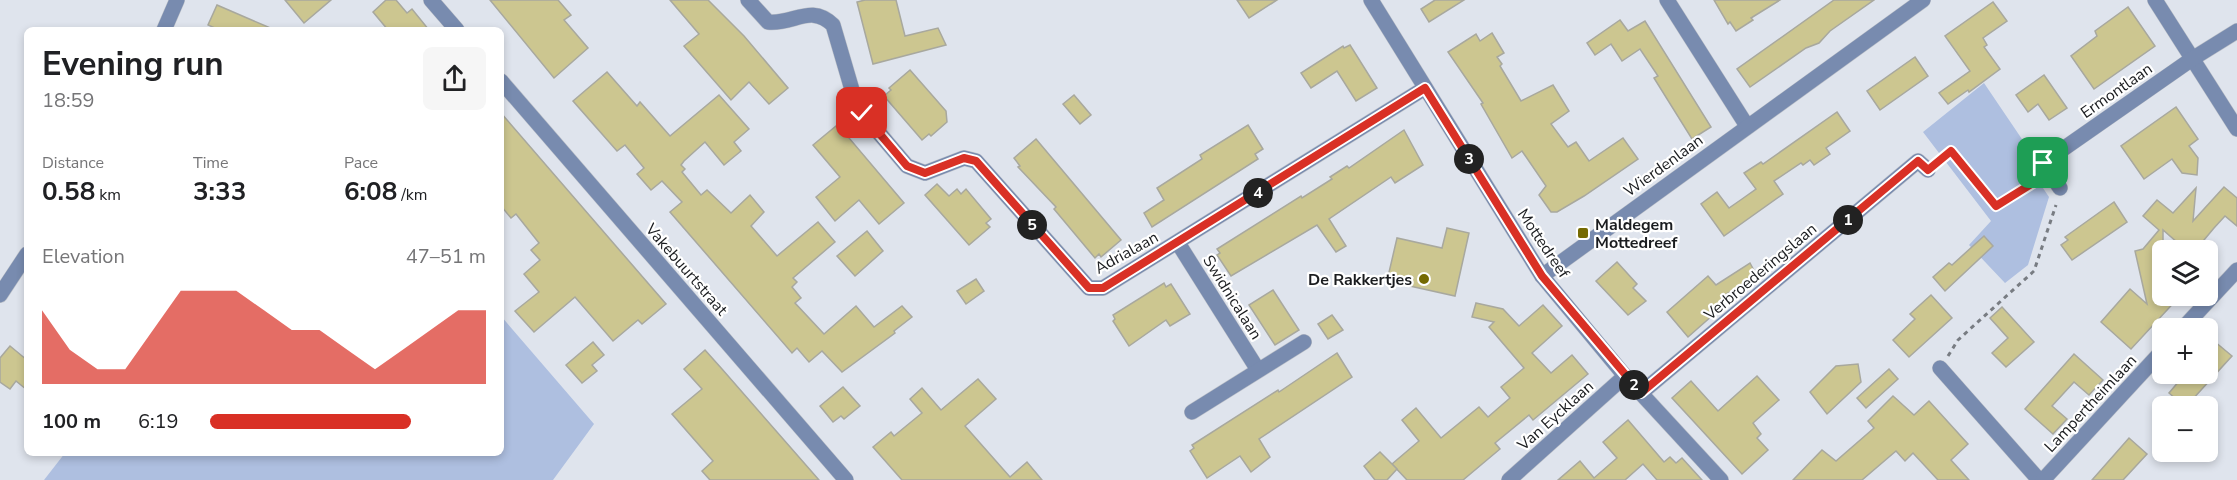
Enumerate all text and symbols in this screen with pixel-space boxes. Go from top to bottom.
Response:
text: Evening run [42,42,224,87]
button: share [423,47,486,110]
street label: Ermontlaan [2076,58,2157,124]
text: 18:59 [42,87,95,114]
pin [836,87,887,138]
icon: check [845,96,878,129]
street label: Wierdenlaan [1619,130,1708,202]
pin [2017,137,2068,188]
pin: 3 [1454,144,1484,174]
icon: arrive [2026,146,2059,179]
text: 3 [1464,148,1474,170]
text: Distance [42,152,104,174]
text: Time [193,152,229,174]
text: Pace [344,152,378,174]
text: 0.58 [42,174,95,209]
text: 3:33 [193,174,246,209]
text: 6:08 [344,174,397,209]
pin: 4 [1243,178,1273,208]
text: 4 [1253,182,1263,204]
text: km [95,184,121,206]
text: /km [397,184,428,206]
street label: Mottedreef [1512,205,1575,283]
pin: 1 [1833,205,1863,235]
text: 1 [1843,209,1853,231]
pin: 5 [1017,210,1047,240]
text: 5 [1027,214,1037,236]
place label: Maldegem Mottedreef [1595,214,1679,254]
street label: Vakebuurtstraat [639,218,733,321]
street label: Verbroederingslaan [1699,218,1822,326]
street label: Adrialaan [1091,226,1162,279]
marker: Maldegem Mottedreef [1576,226,1590,240]
map controls [2152,240,2218,462]
button: layers [2152,240,2218,306]
text: Elevation [42,243,125,270]
text: 47–51 m [406,243,486,270]
street label: Swidnicalaan [1197,251,1267,344]
place label: De Rakkertjes [1308,269,1412,291]
marker: De Rakkertjes [1417,272,1431,286]
button: + [2152,318,2218,384]
street label: Lampertheimlaan [2040,350,2142,457]
pin: 2 [1619,370,1649,400]
text: 2 [1629,374,1639,396]
street label: Van Eycklaan [1512,376,1598,456]
button: − [2152,396,2218,462]
text: 100 m [42,408,101,435]
text: 6:19 [138,408,179,435]

